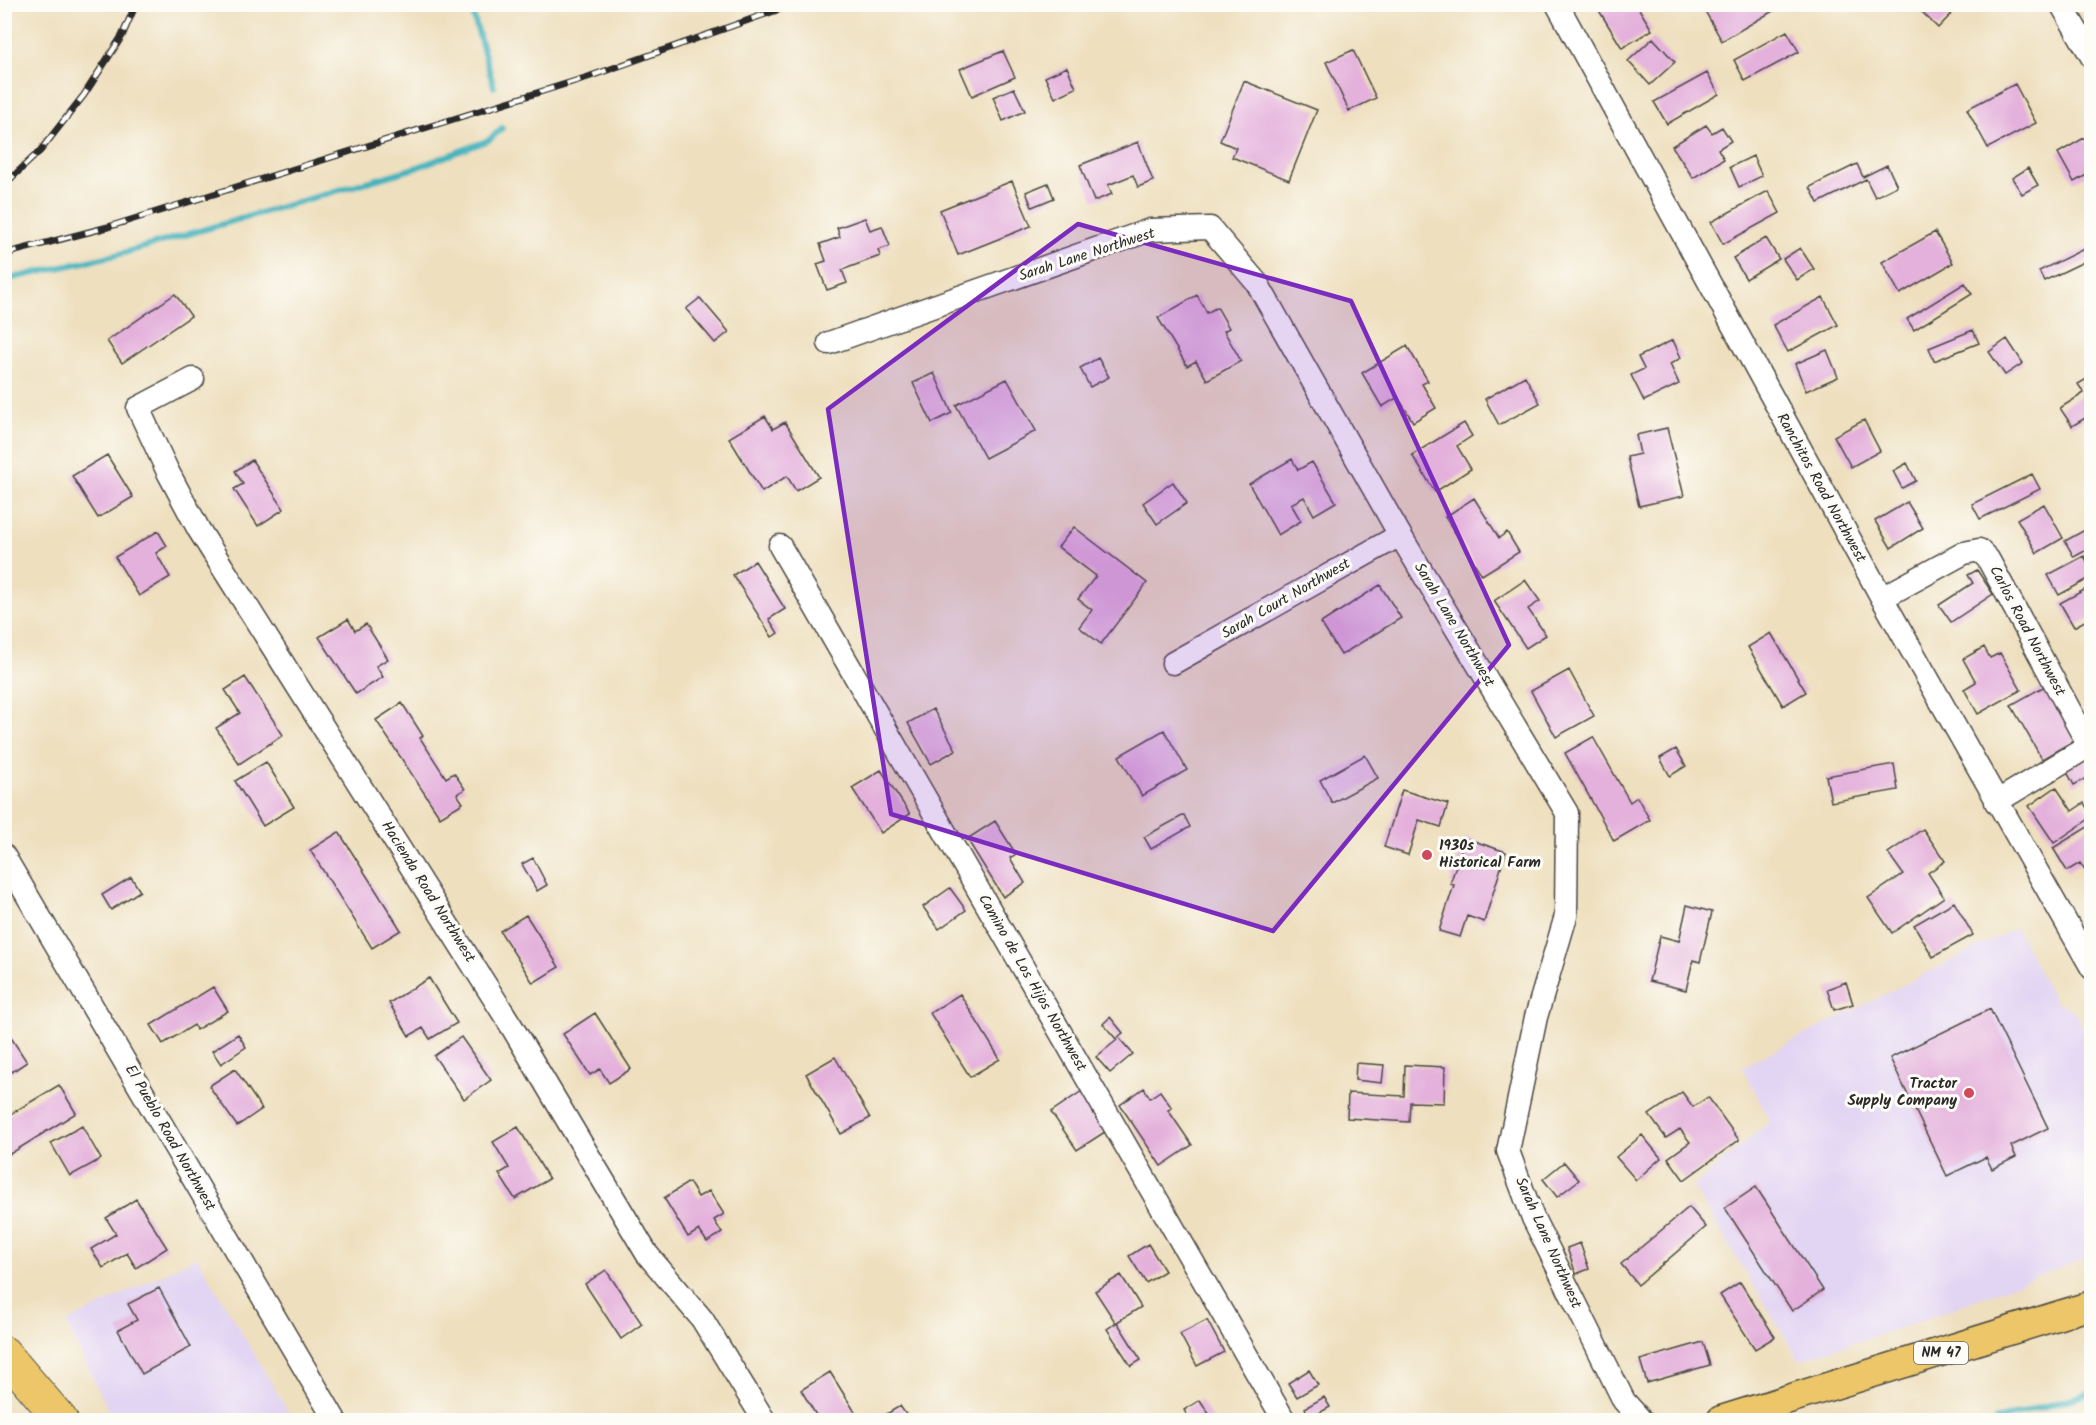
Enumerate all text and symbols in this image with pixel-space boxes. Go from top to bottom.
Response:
street label: Sarah Lane Northwest [1016,222,1158,288]
street label: Ranchitos Road Northwest [1770,409,1872,567]
street label: Sarah Court Northwest [1217,552,1355,646]
street label: Sarah Lane Northwest [1407,558,1501,692]
street label: Carlos Road Northwest [1982,561,2072,701]
street label: Hacienda Road Northwest [374,816,482,968]
place label: 1930s Historical Farm [1439,834,1541,875]
marker: 1930s Historical Farm [1420,848,1434,862]
street label: Camino de Los Hijos Northwest [971,890,1093,1076]
street label: El Pueblo Road Northwest [118,1060,222,1216]
place label: Tractor Supply Company [1848,1072,1958,1113]
marker: Tractor Supply Company [1962,1086,1976,1100]
street label: Sarah Lane Northwest [1508,1173,1588,1313]
road number: NM 47 [1914,1342,1968,1364]

